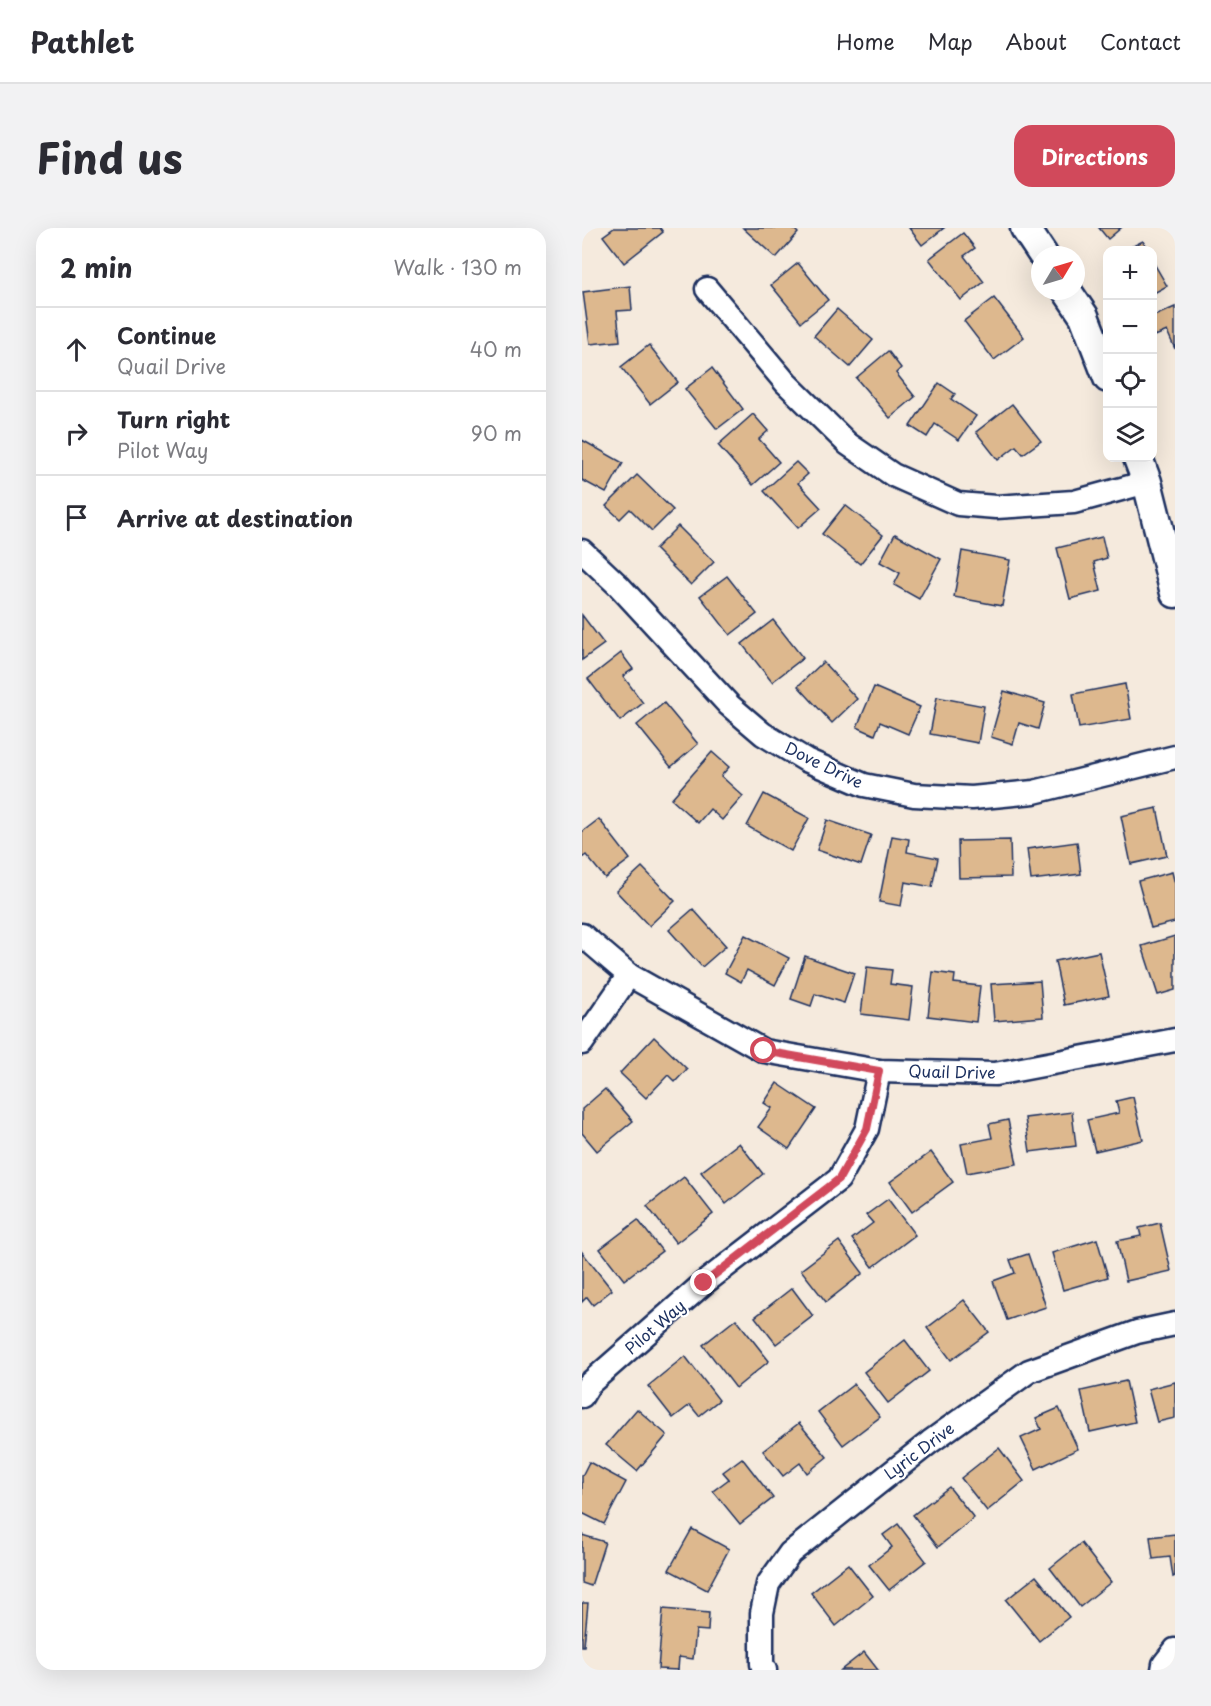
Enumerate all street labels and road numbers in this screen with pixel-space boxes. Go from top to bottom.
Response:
street label: Dove Drive [781,735,868,793]
street label: Quail Drive [908,1058,996,1084]
street label: Pilot Way [619,1293,690,1359]
street label: Lyric Drive [878,1416,959,1485]

